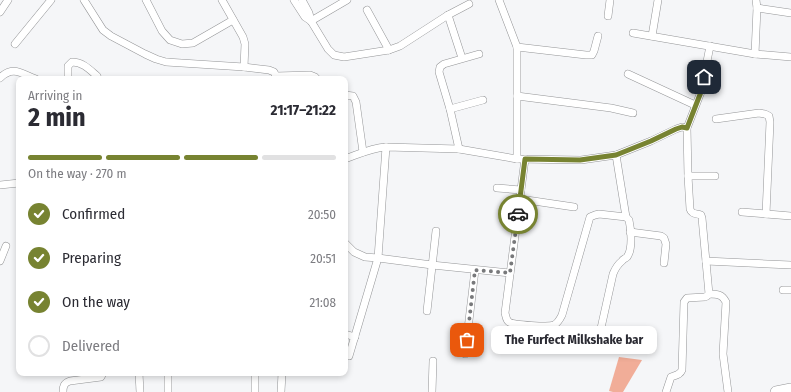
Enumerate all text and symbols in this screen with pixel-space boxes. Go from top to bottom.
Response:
pin [687,60,721,94]
icon: home [693,66,715,88]
text: Arriving in [28,88,82,103]
text: 21:17–21:22 [271,101,336,119]
text: 2 min [28,102,86,133]
text: On the way · 270 m [28,166,126,181]
courier [498,194,538,234]
icon: check [28,203,50,225]
icon: car [507,203,529,225]
text: Confirmed [62,205,125,223]
text: 20:50 [308,207,336,222]
icon: check [28,247,50,269]
text: Preparing [62,249,121,267]
text: 20:51 [310,251,336,266]
icon: check [28,291,50,313]
text: On the way [62,293,130,311]
text: 21:08 [309,295,336,310]
pin [450,323,484,357]
callout: The Furfect Milkshake bar [491,326,657,354]
icon: bag [456,329,478,351]
text: The Furfect Milkshake bar [505,332,643,347]
text: Delivered [62,337,120,355]

